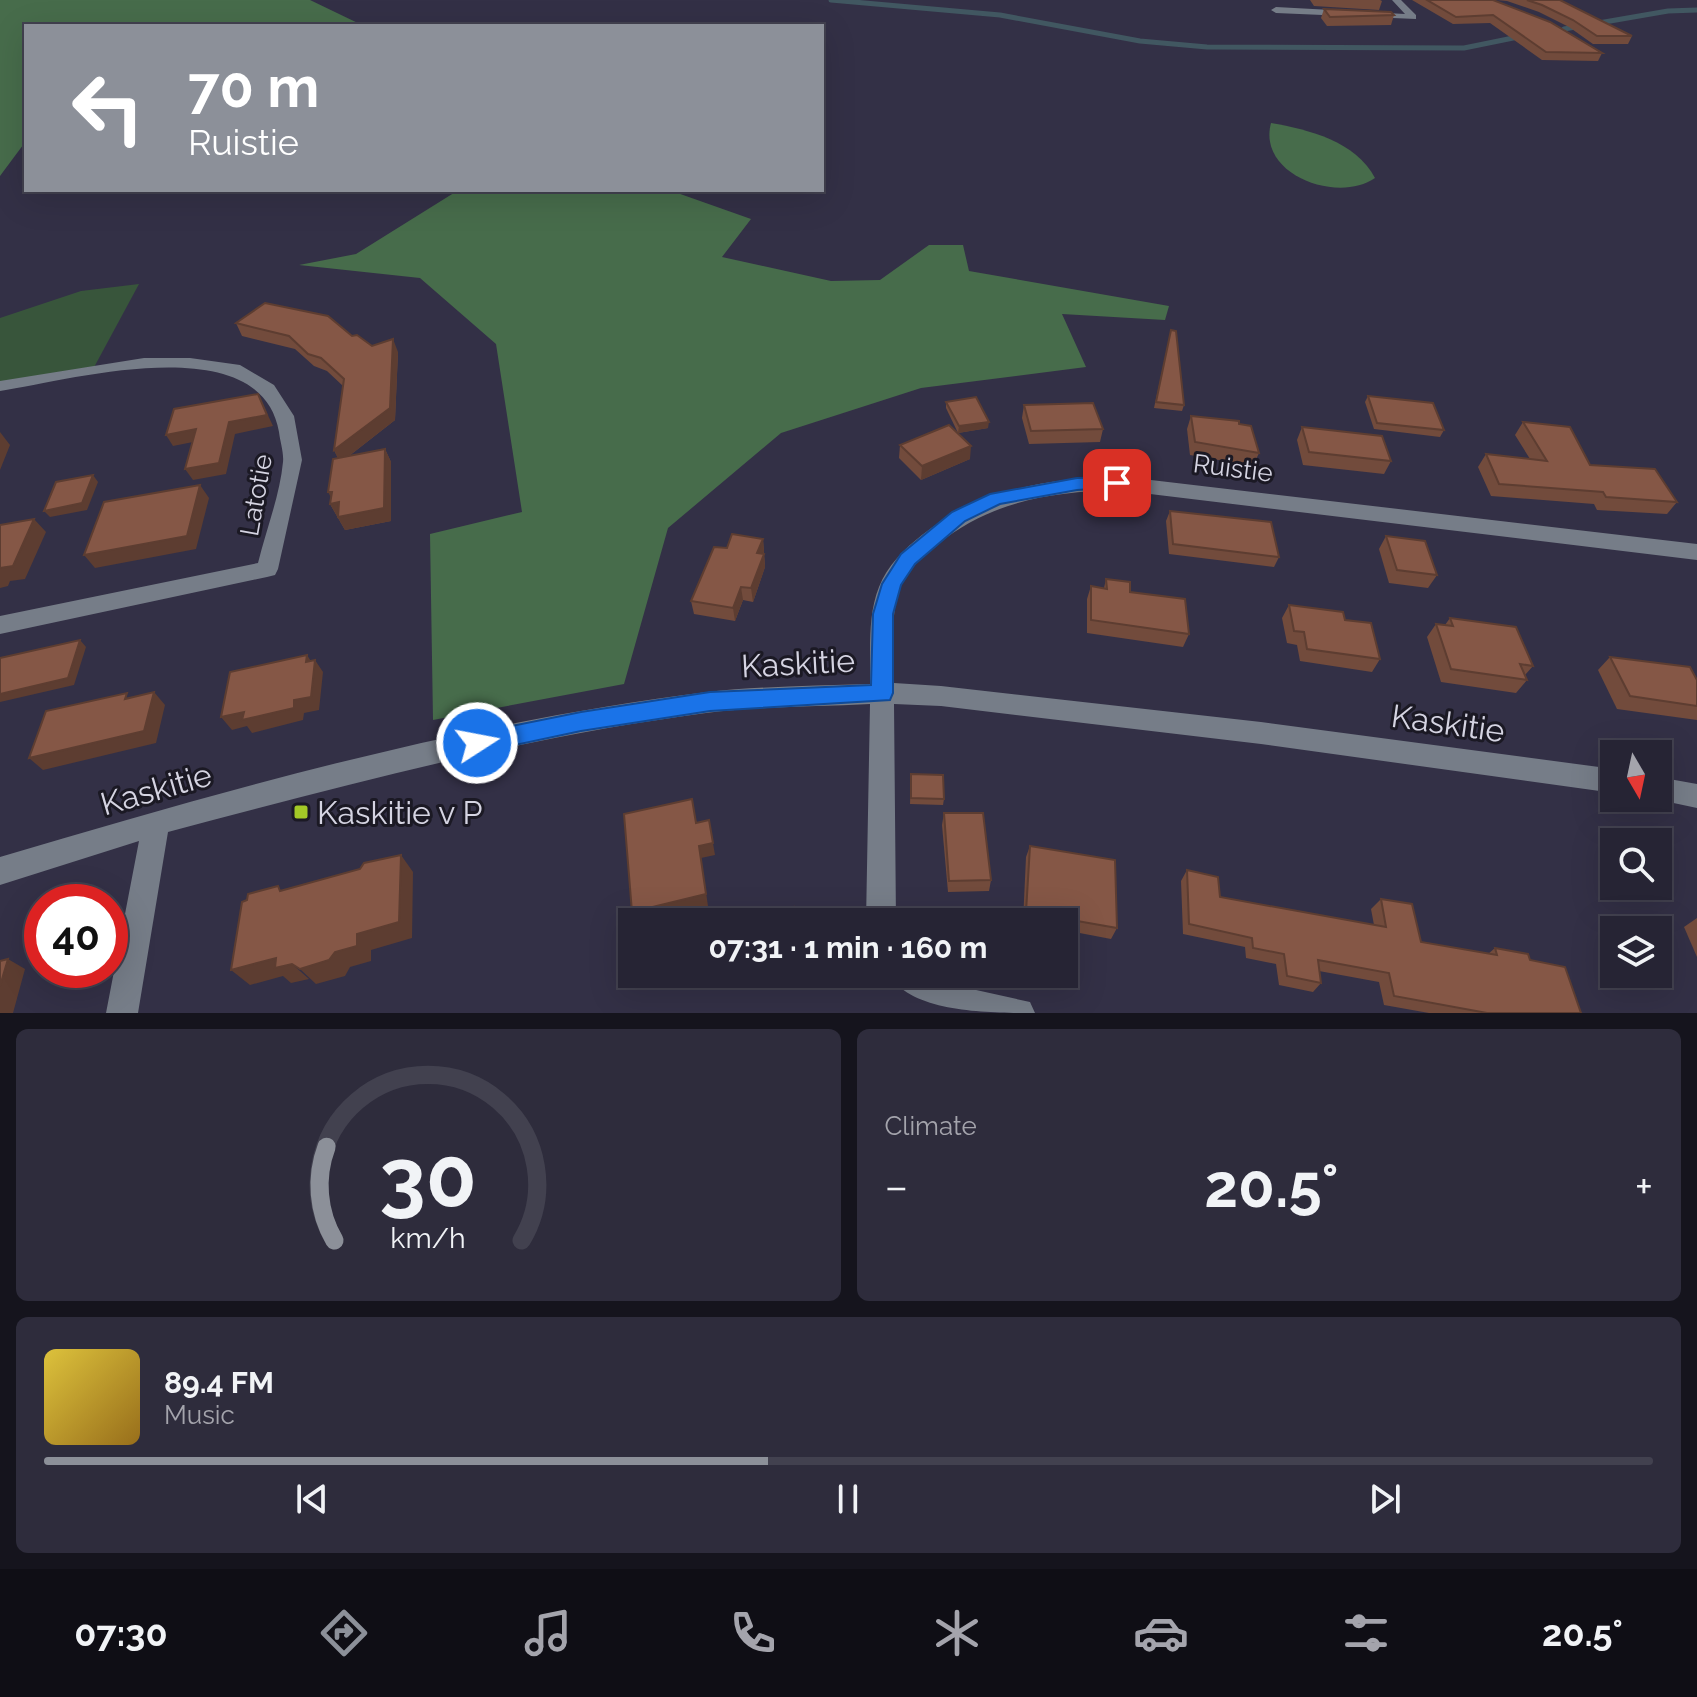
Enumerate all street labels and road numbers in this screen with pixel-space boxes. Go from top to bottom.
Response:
street label: Ruistie [1191,448,1275,488]
street label: Latotie [234,452,278,538]
street label: Kaskitie [740,642,856,684]
street label: Kaskitie [1389,697,1507,749]
street label: Kaskitie [96,756,216,822]

